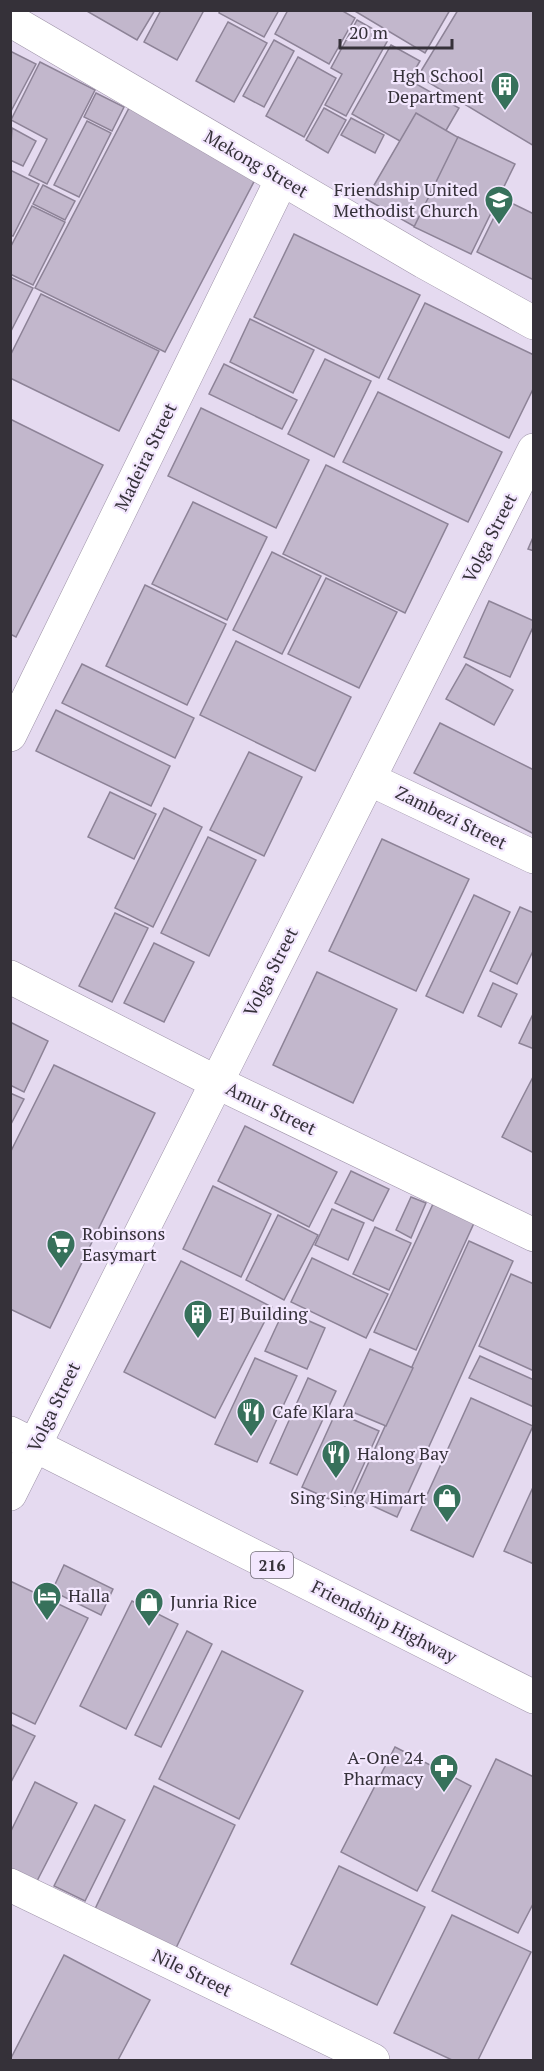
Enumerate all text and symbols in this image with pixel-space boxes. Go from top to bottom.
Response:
scale bar [340,12,452,50]
text: 20 m [349,20,389,44]
place label: Hgh School Department [387,63,484,108]
building icon: Hgh School Department [489,70,521,112]
street label: Mekong Street [200,124,313,203]
place label: Friendship United Methodist Church [334,177,478,222]
school or university icon: Friendship United Methodist Church [483,184,515,226]
street label: Madeira Street [109,398,182,515]
street label: Volga Street [456,489,522,586]
street label: Zambezi Street [392,780,511,855]
street label: Volga Street [237,923,303,1020]
street label: Amur Street [222,1076,321,1140]
place label: Robinsons Easymart [82,1221,165,1266]
supermarket icon: Robinsons Easymart [45,1228,77,1270]
building icon: EJ Building [182,1298,214,1340]
place label: EJ Building [219,1301,308,1325]
street label: Volga Street [21,1357,85,1455]
restaurant icon: Cafe Klara [235,1396,267,1438]
place label: Cafe Klara [272,1399,354,1423]
restaurant icon: Halong Bay [320,1438,352,1480]
place label: Halong Bay [357,1441,449,1465]
shop icon: Sing Sing Himart [431,1482,463,1524]
place label: Sing Sing Himart [290,1485,426,1509]
road number: 216 [251,1552,293,1578]
street label: Friendship Highway [308,1574,462,1669]
hotel icon: Halla [31,1580,63,1622]
place label: Halla [68,1583,110,1607]
shop icon: Junria Rice [133,1586,165,1628]
place label: Junria Rice [170,1589,257,1613]
place label: A-One 24 Pharmacy [344,1745,424,1790]
pharmacy icon: A-One 24 Pharmacy [428,1752,460,1794]
street label: Nile Street [149,1943,236,2002]

